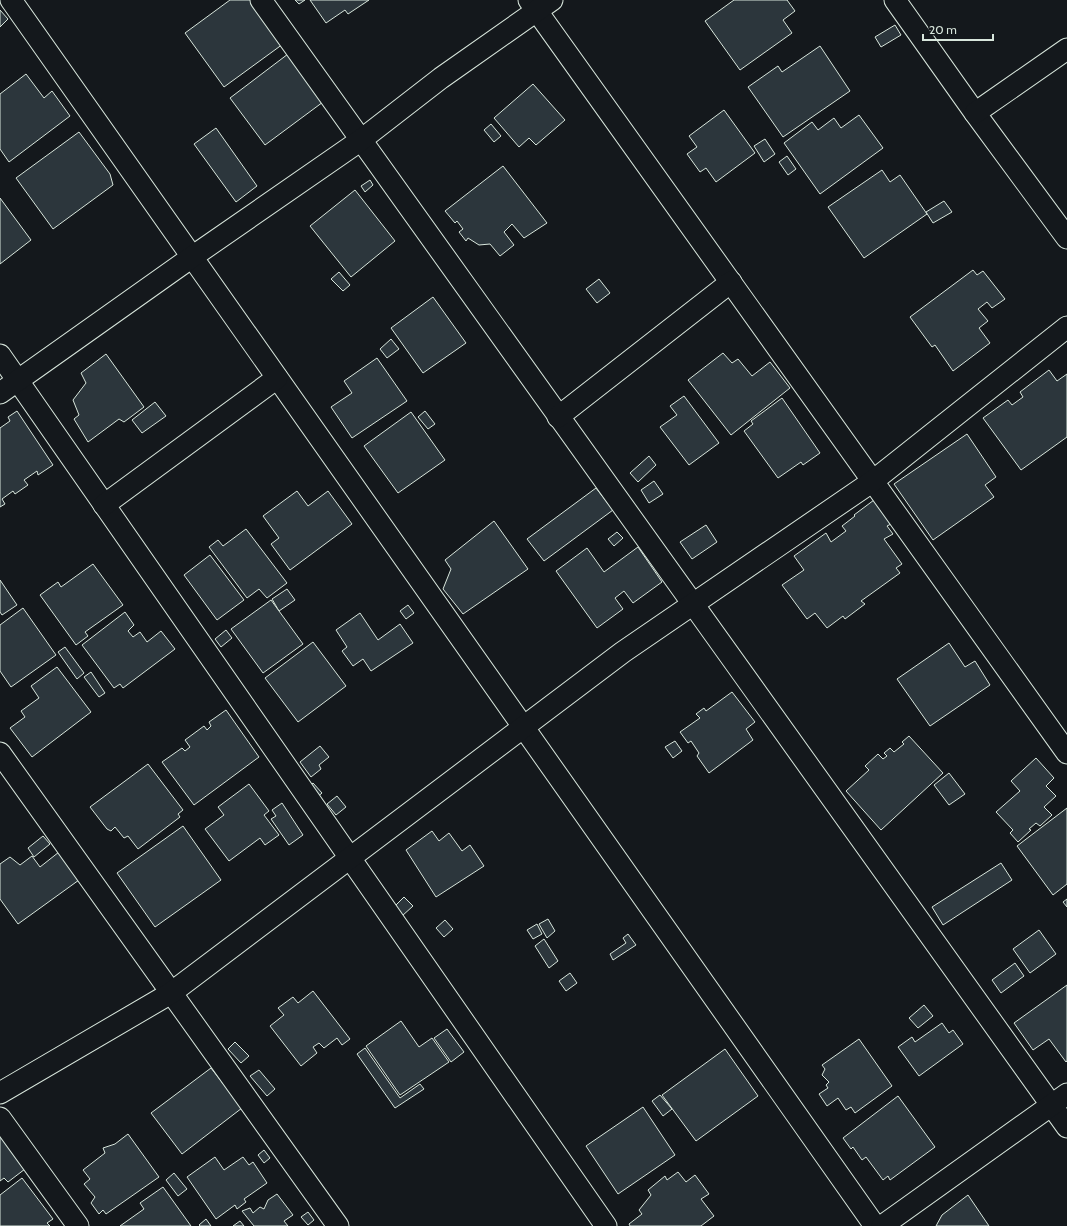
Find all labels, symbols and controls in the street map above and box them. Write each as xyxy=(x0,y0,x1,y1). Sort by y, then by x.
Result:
scale bar xyxy=(923,16,993,42)
text: 20 m xyxy=(929,22,957,37)

